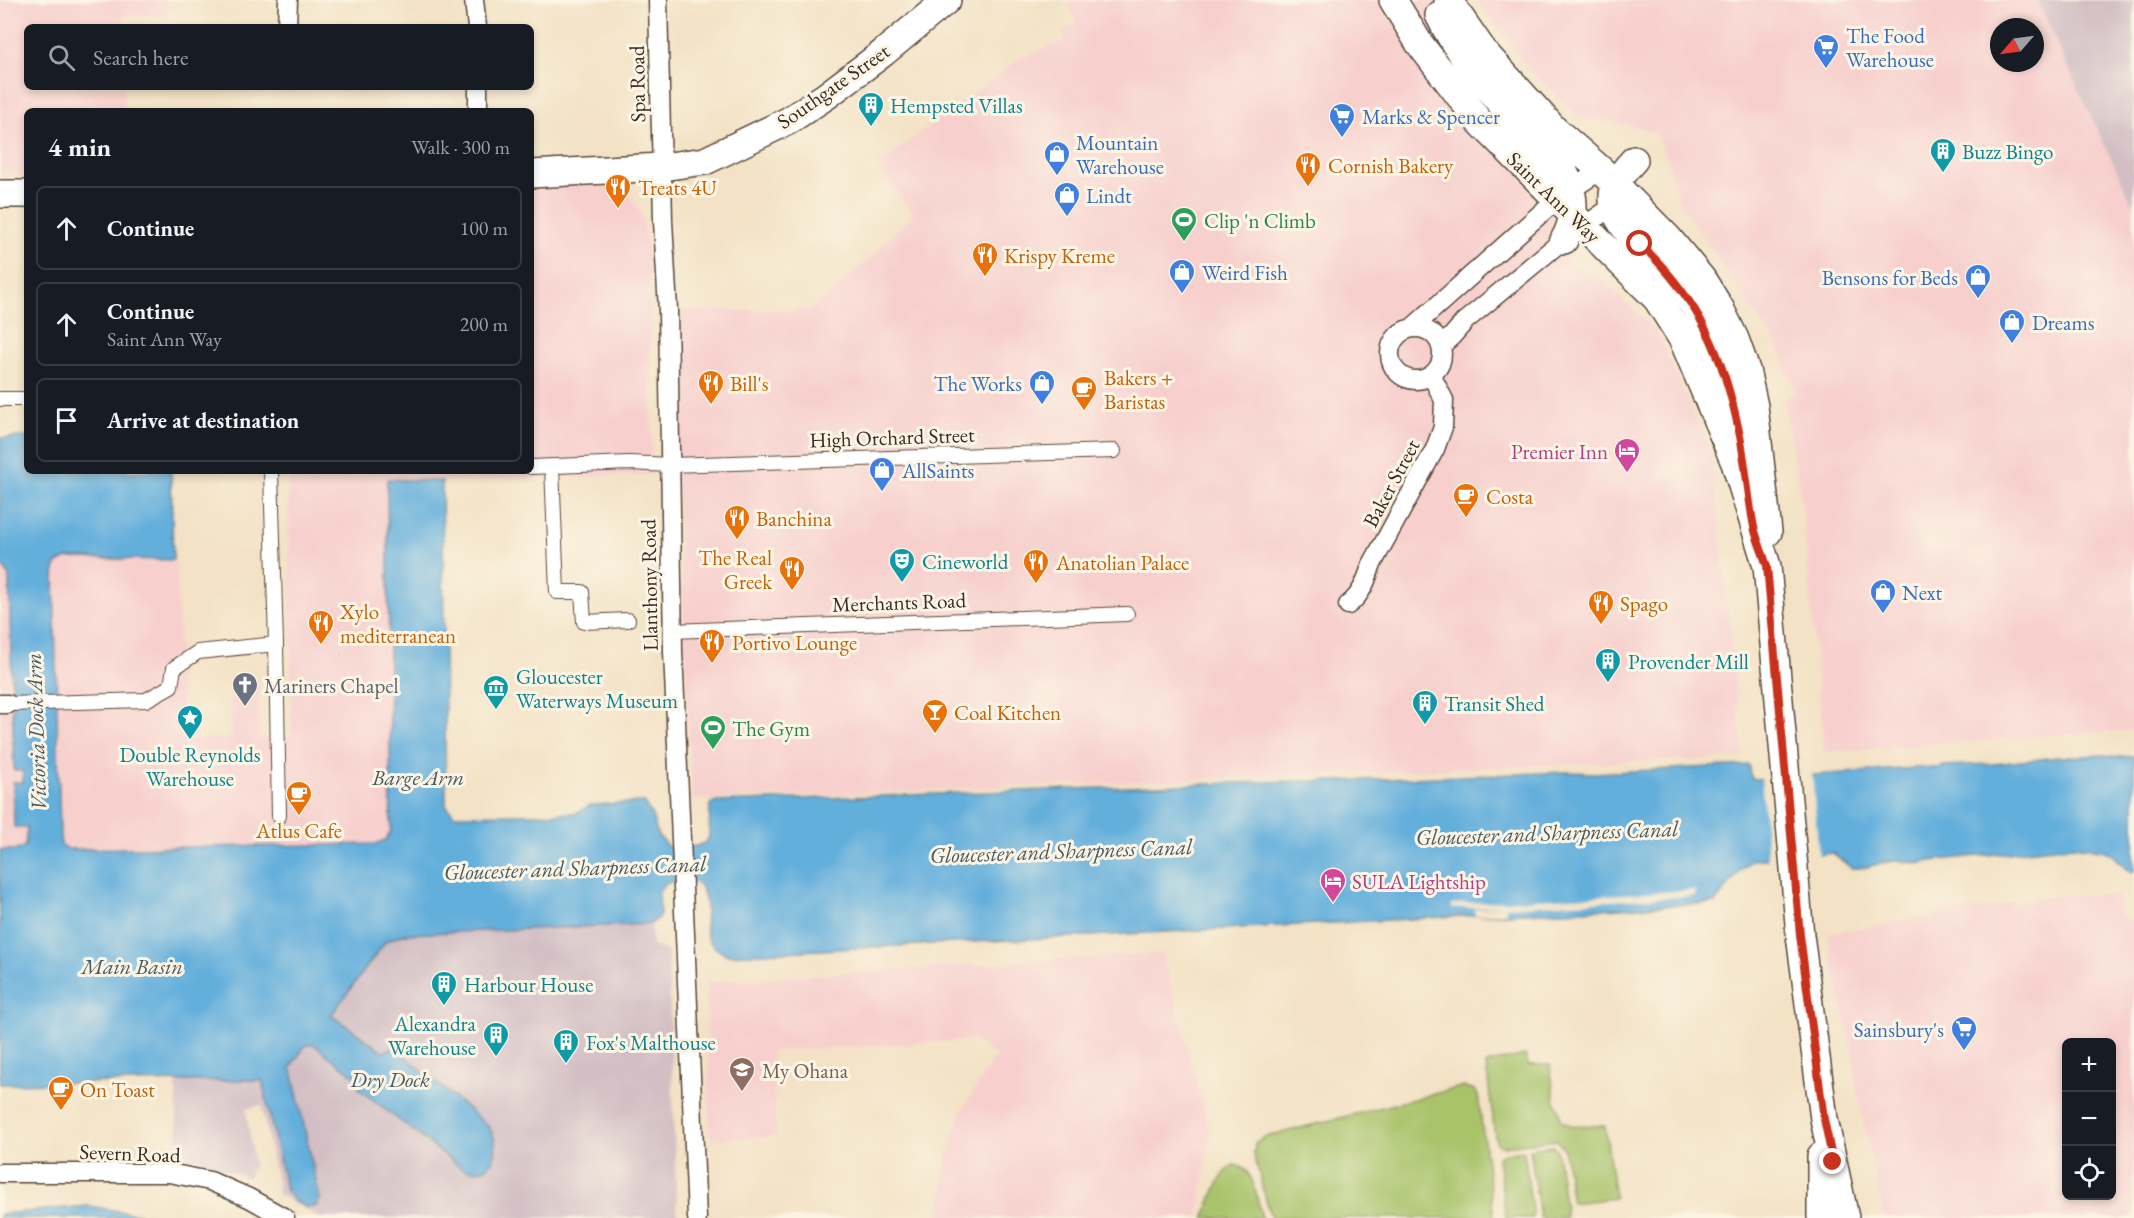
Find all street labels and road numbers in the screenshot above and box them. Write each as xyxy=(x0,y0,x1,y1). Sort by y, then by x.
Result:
street label: Southgate Street xyxy=(771,37,895,135)
street label: Spa Road xyxy=(623,45,651,123)
street label: Saint Ann Way xyxy=(1501,145,1607,249)
street label: High Orchard Street xyxy=(809,421,975,453)
street label: Baker Street xyxy=(1357,434,1426,532)
street label: Llanthony Road xyxy=(634,518,664,651)
street label: Merchants Road xyxy=(832,586,967,618)
street label: Severn Road xyxy=(79,1138,181,1168)

